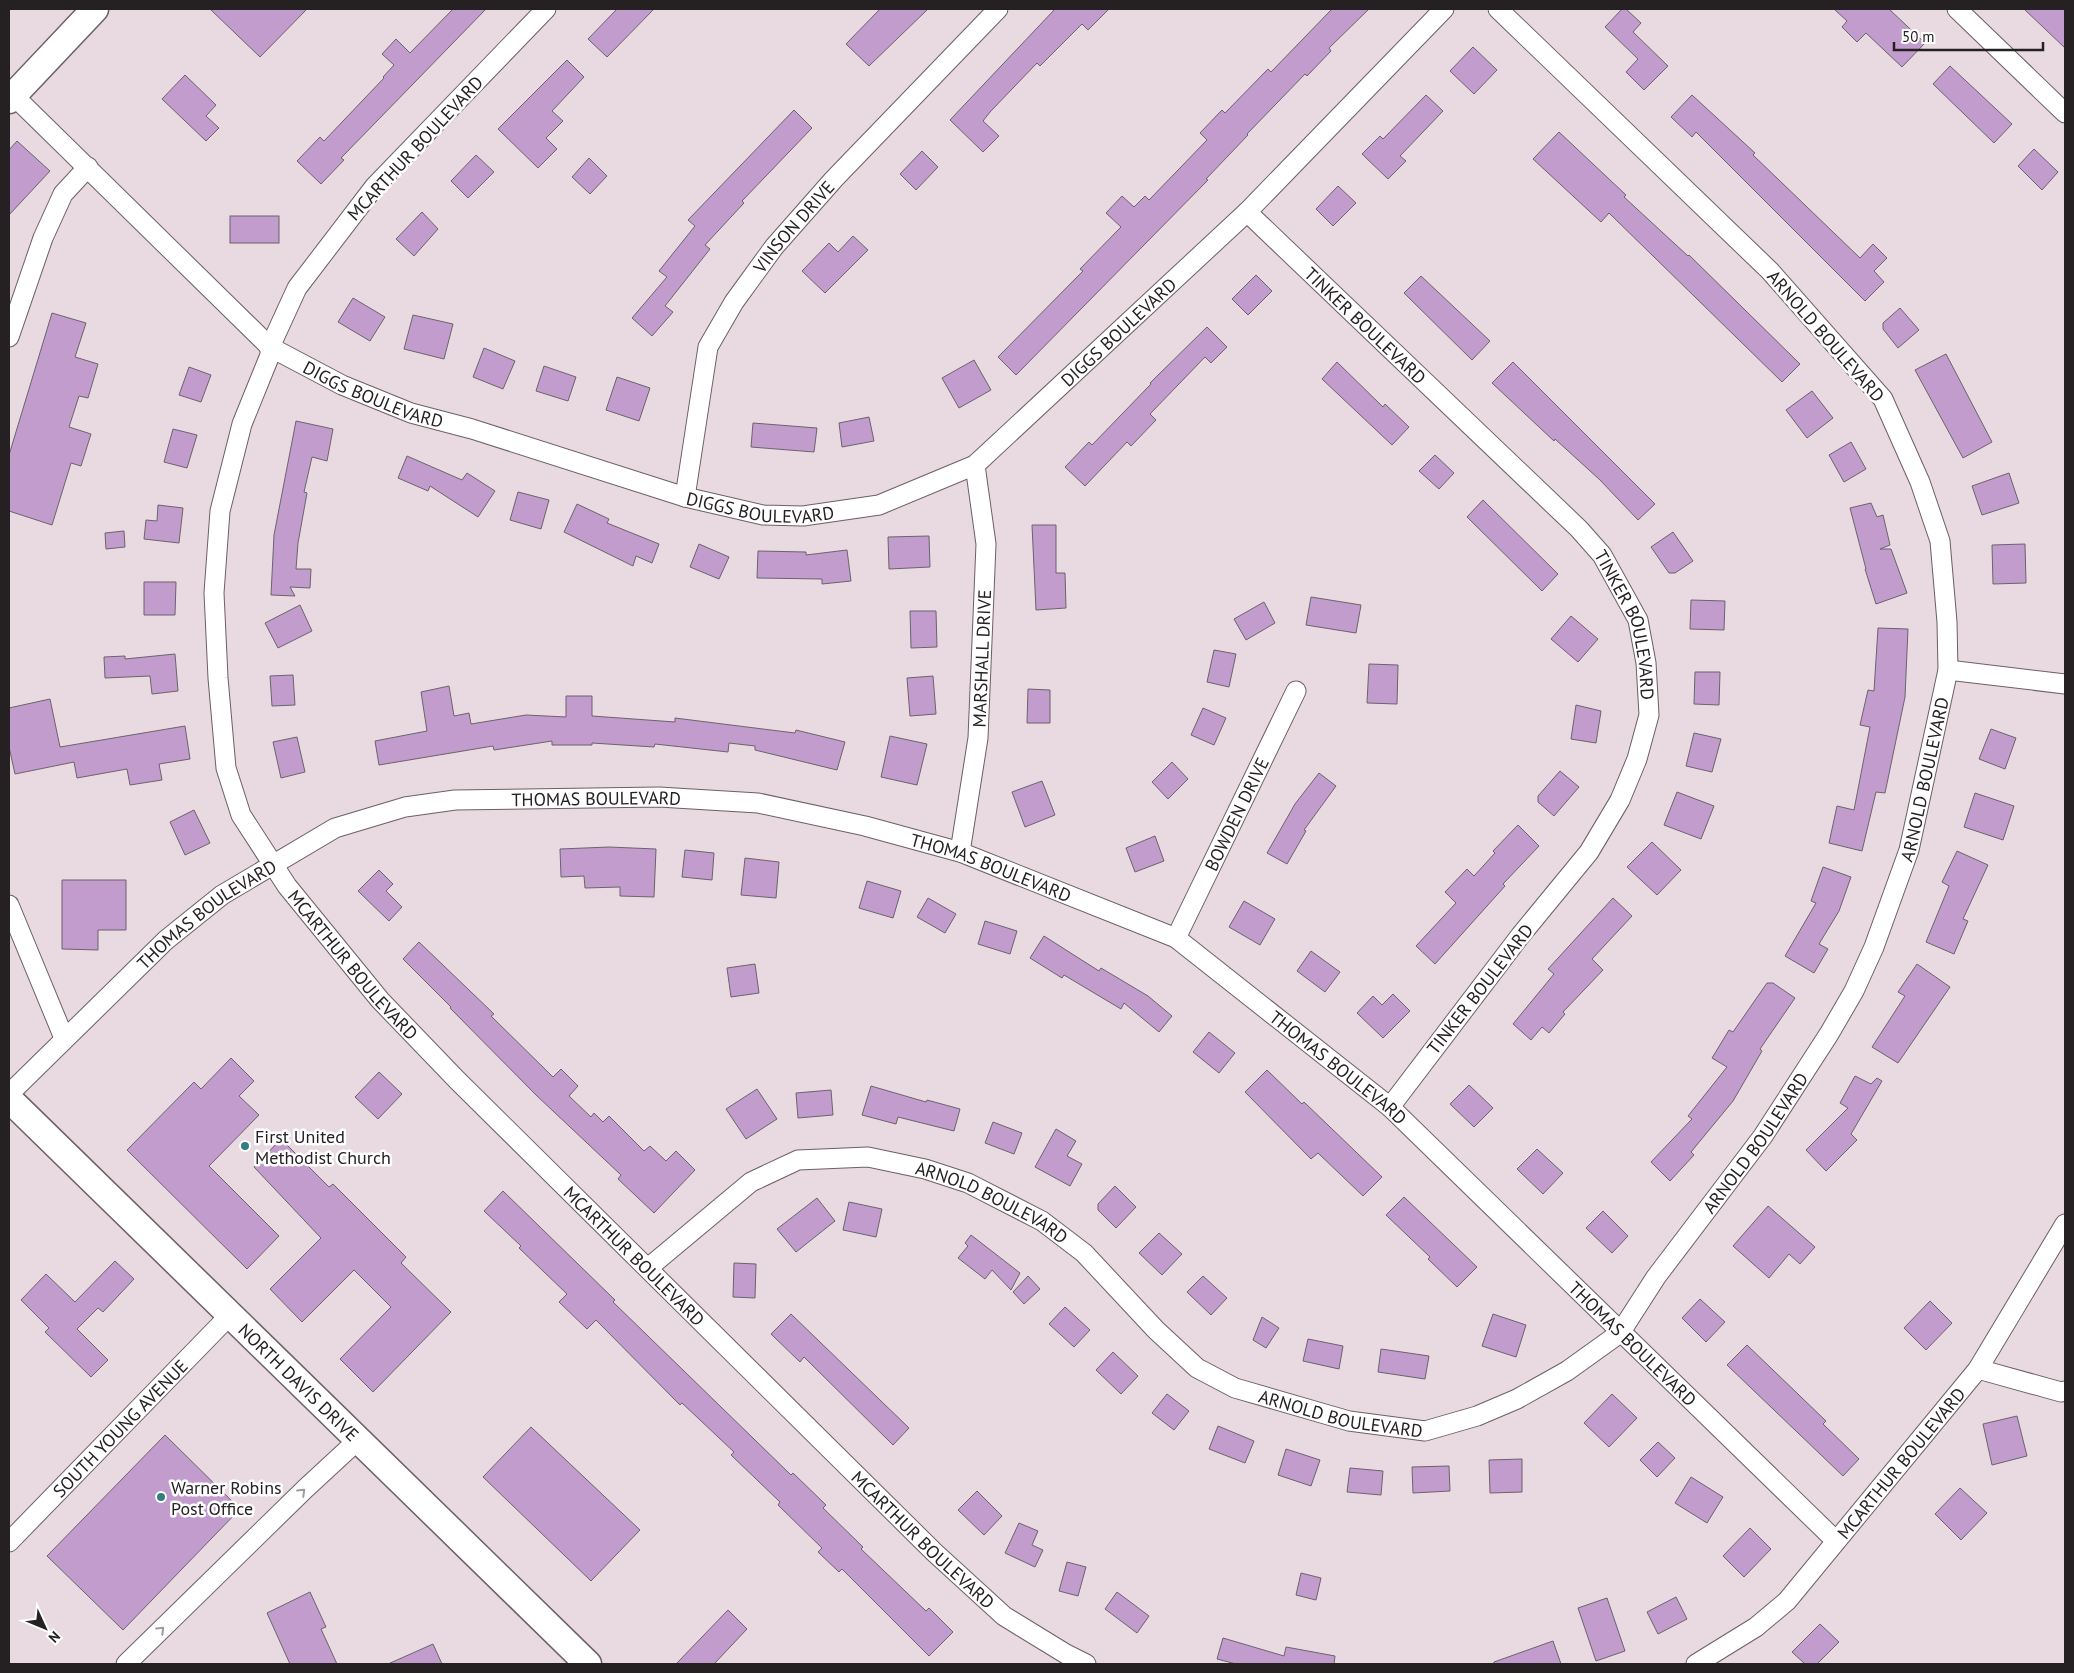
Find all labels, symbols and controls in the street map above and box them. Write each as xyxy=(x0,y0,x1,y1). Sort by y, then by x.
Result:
scale bar xyxy=(1894,20,2043,52)
text: 50 m xyxy=(1902,27,1935,46)
street label: MCARTHUR BOULEVARD xyxy=(342,71,488,225)
street label: VINSON DRIVE xyxy=(747,175,839,278)
street label: TINKER BOULEVARD xyxy=(1300,262,1431,389)
street label: ARNOLD BOULEVARD xyxy=(1762,265,1890,407)
street label: DIGGS BOULEVARD xyxy=(1056,272,1181,391)
street label: DIGGS BOULEVARD xyxy=(299,355,446,432)
street label: DIGGS BOULEVARD xyxy=(684,486,836,528)
street label: TINKER BOULEVARD xyxy=(1590,545,1660,701)
street label: MARSHALL DRIVE xyxy=(967,589,996,728)
street label: ARNOLD BOULEVARD xyxy=(1894,695,1953,865)
street label: BOWDEN DRIVE xyxy=(1199,753,1274,874)
street label: THOMAS BOULEVARD xyxy=(511,785,682,811)
street label: THOMAS BOULEVARD xyxy=(908,828,1075,907)
street label: THOMAS BOULEVARD xyxy=(132,854,280,974)
street label: MCARTHUR BOULEVARD xyxy=(283,885,423,1044)
street label: TINKER BOULEVARD xyxy=(1422,919,1538,1059)
street label: THOMAS BOULEVARD xyxy=(1265,1005,1412,1129)
street label: ARNOLD BOULEVARD xyxy=(1697,1068,1813,1218)
place label: First United Methodist Church xyxy=(255,1125,391,1169)
marker: First United Methodist Church xyxy=(239,1140,251,1152)
street label: ARNOLD BOULEVARD xyxy=(914,1156,1073,1248)
street label: MCARTHUR BOULEVARD xyxy=(559,1181,710,1330)
street label: THOMAS BOULEVARD xyxy=(1564,1276,1702,1411)
street label: NORTH DAVIS DRIVE xyxy=(234,1318,364,1446)
street label: SOUTH YOUNG AVENUE xyxy=(48,1354,192,1502)
street label: MCARTHUR BOULEVARD xyxy=(1832,1382,1970,1543)
street label: ARNOLD BOULEVARD xyxy=(1256,1384,1424,1442)
street label: MCARTHUR BOULEVARD xyxy=(847,1466,1000,1613)
place label: Warner Robins Post Office xyxy=(171,1476,282,1520)
one-way arrow xyxy=(296,1489,305,1498)
marker: Warner Robins Post Office xyxy=(155,1491,167,1503)
north arrow xyxy=(20,1603,70,1653)
text: N xyxy=(45,1627,64,1647)
one-way arrow xyxy=(155,1627,164,1636)

